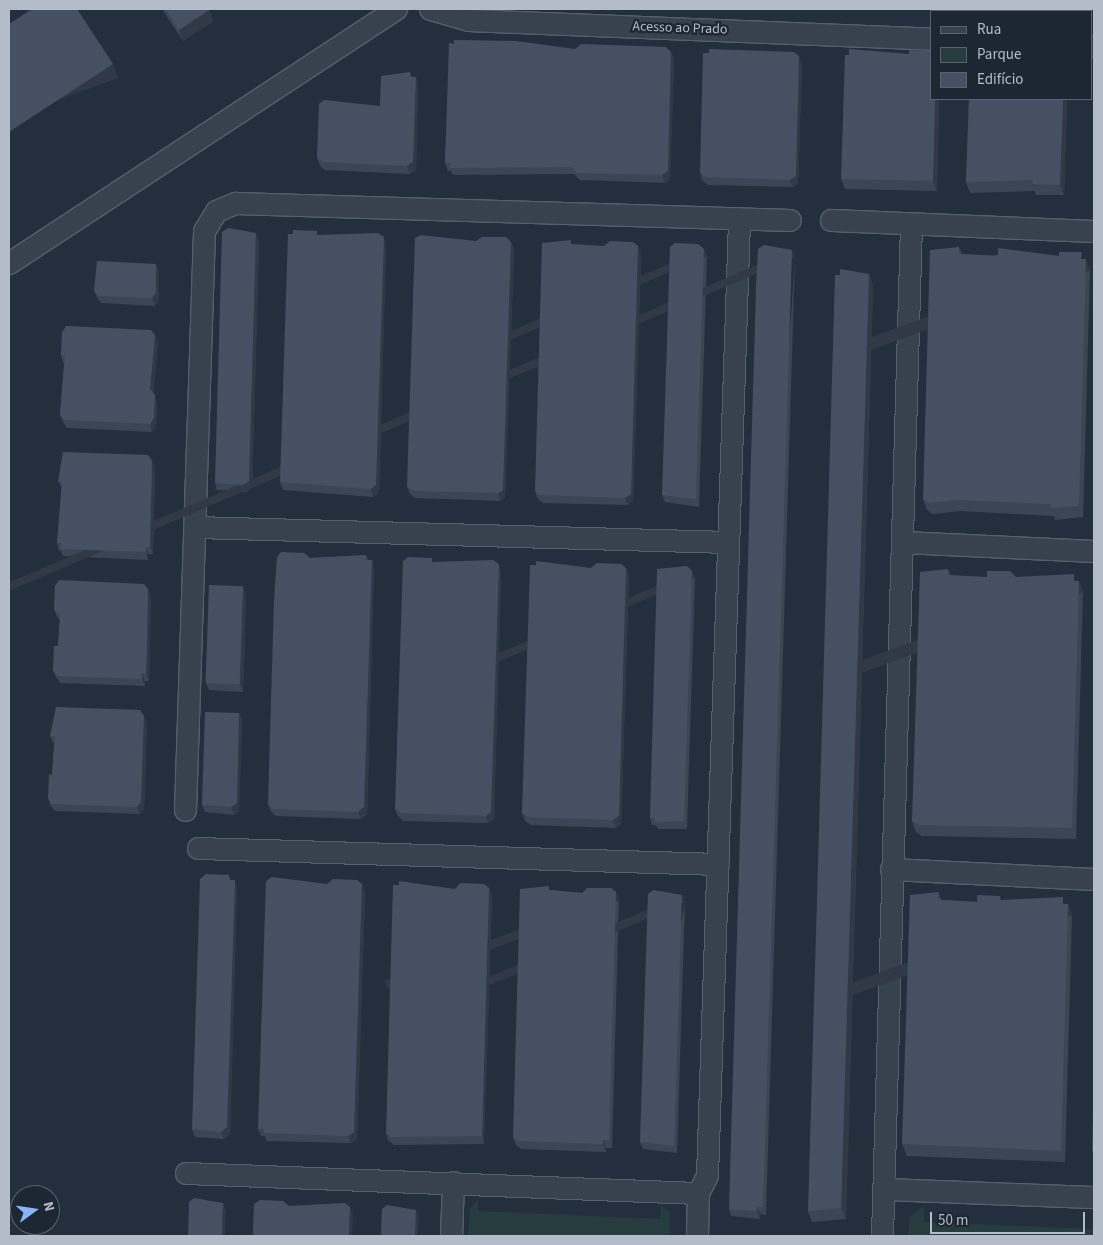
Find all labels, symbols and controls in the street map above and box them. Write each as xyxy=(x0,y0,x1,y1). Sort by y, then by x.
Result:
legend xyxy=(930,10,1093,100)
street label: Acesso ao Prado xyxy=(632,18,728,38)
text: Rua xyxy=(977,19,1001,40)
text: Parque xyxy=(977,44,1021,65)
text: Edifício xyxy=(977,69,1024,90)
north arrow xyxy=(10,1185,60,1235)
text: N xyxy=(38,1200,59,1214)
scale bar xyxy=(933,1202,1088,1234)
text: 50 m xyxy=(938,1210,968,1231)

